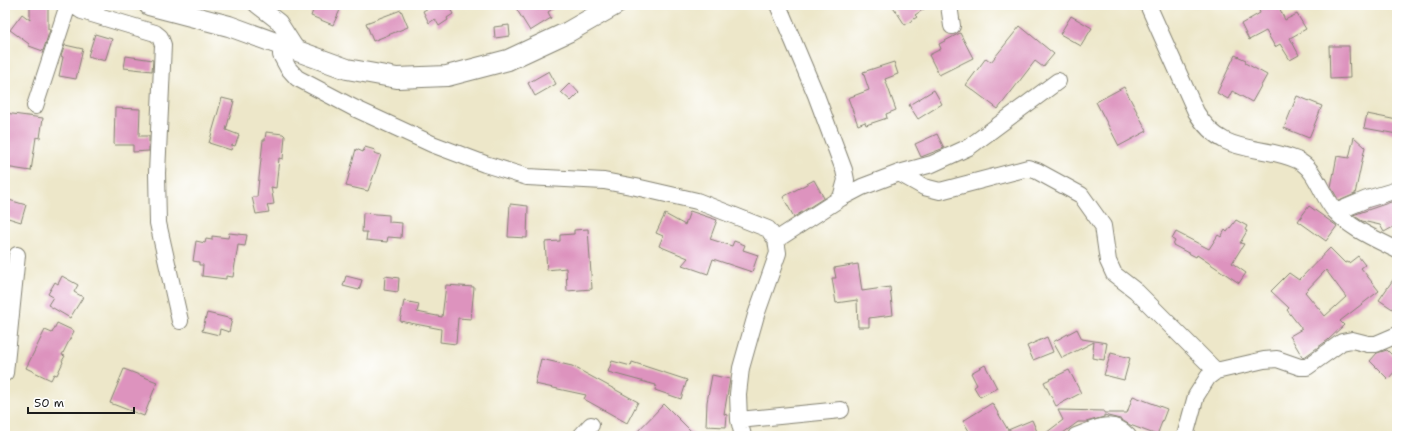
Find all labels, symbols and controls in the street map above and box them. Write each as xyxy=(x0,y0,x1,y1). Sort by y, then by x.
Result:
scale bar xyxy=(28,389,134,415)
text: 50 m xyxy=(34,395,64,411)

